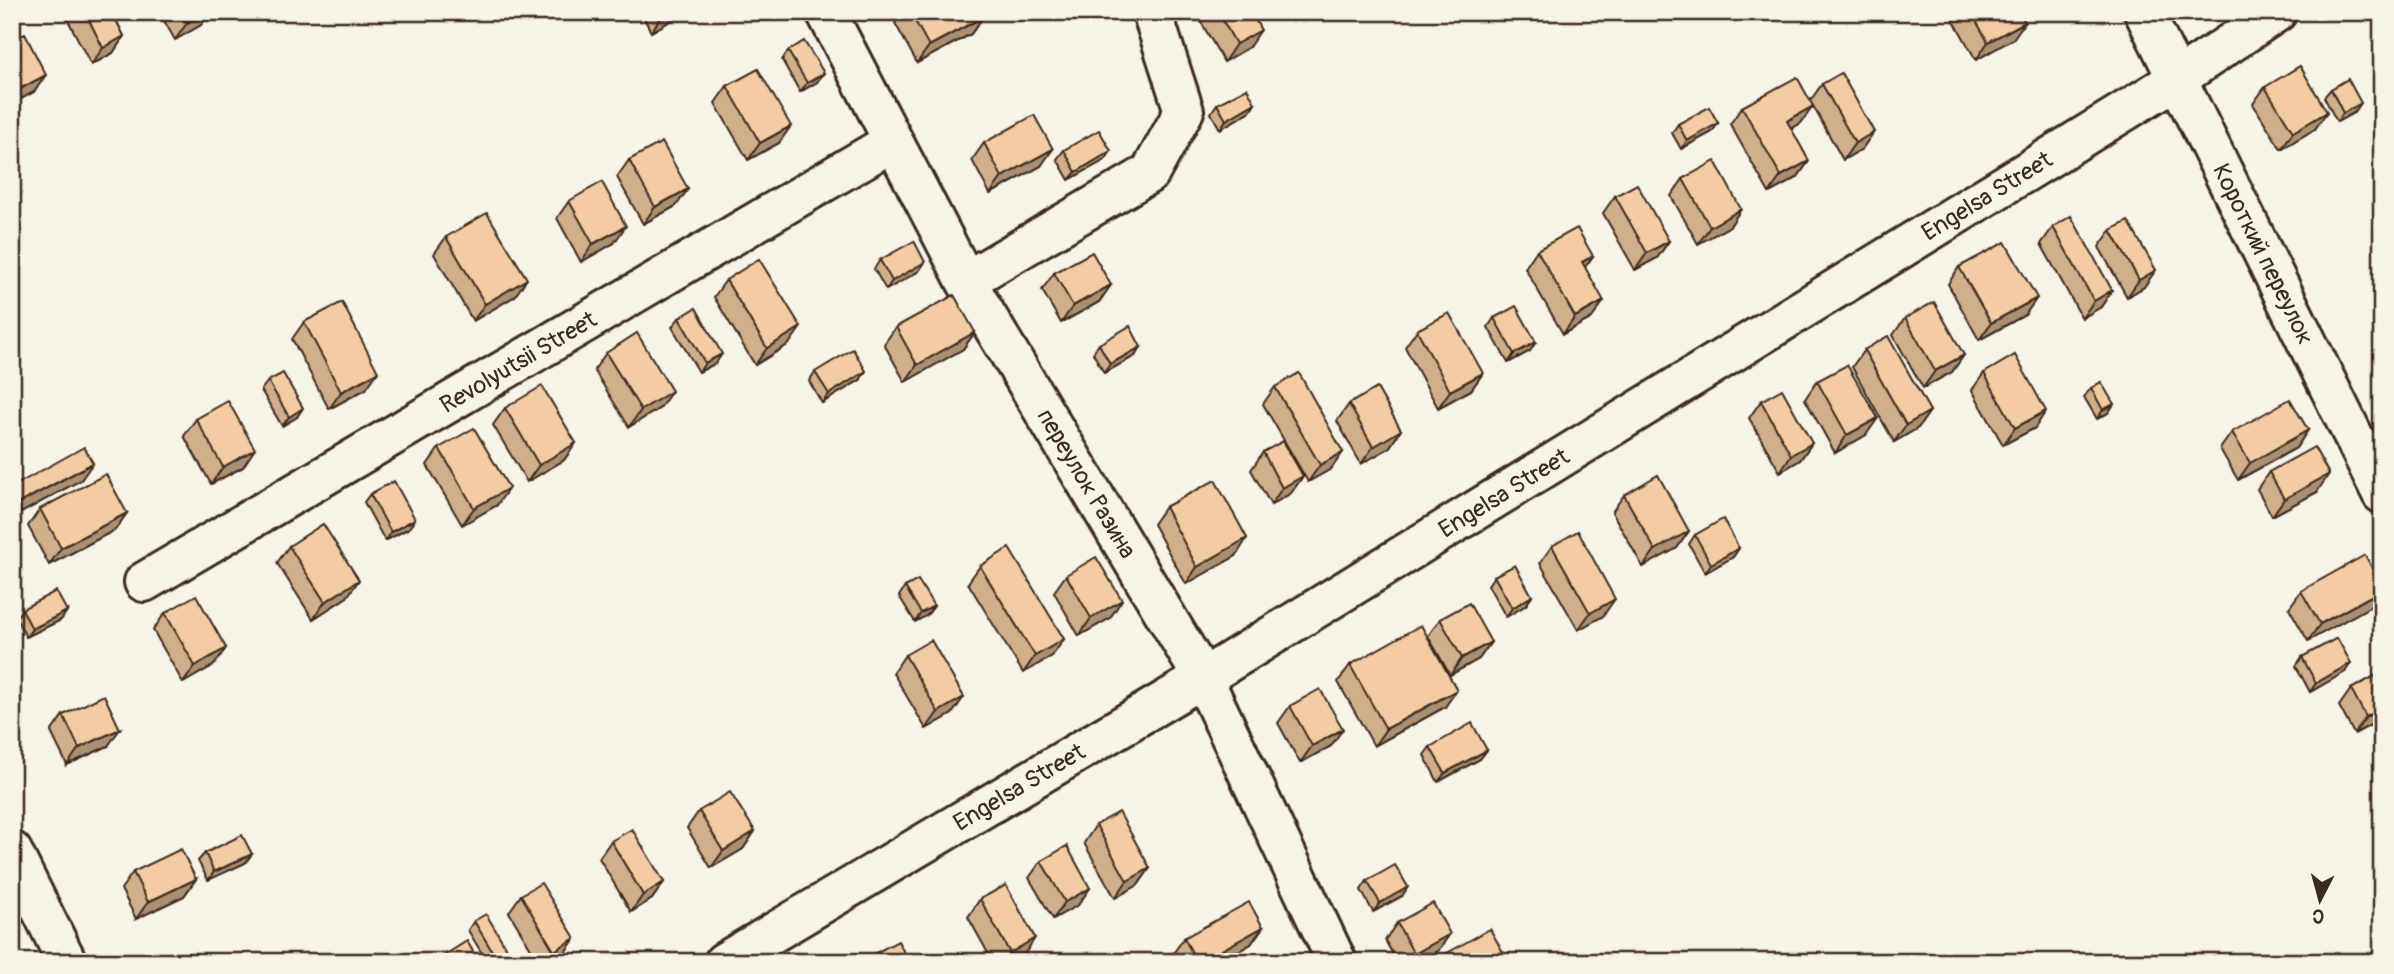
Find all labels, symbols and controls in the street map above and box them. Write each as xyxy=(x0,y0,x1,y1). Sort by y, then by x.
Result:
street label: Engelsa Street xyxy=(1916,145,2058,248)
street label: Короткий переулок xyxy=(2206,159,2320,350)
street label: Revolyutsii Street xyxy=(435,305,602,420)
street label: переулок Разина xyxy=(1031,404,1142,564)
street label: Engelsa Street xyxy=(1433,442,1575,545)
street label: Engelsa Street xyxy=(948,737,1091,838)
north arrow xyxy=(2286,866,2356,936)
text: С xyxy=(2311,903,2325,928)

